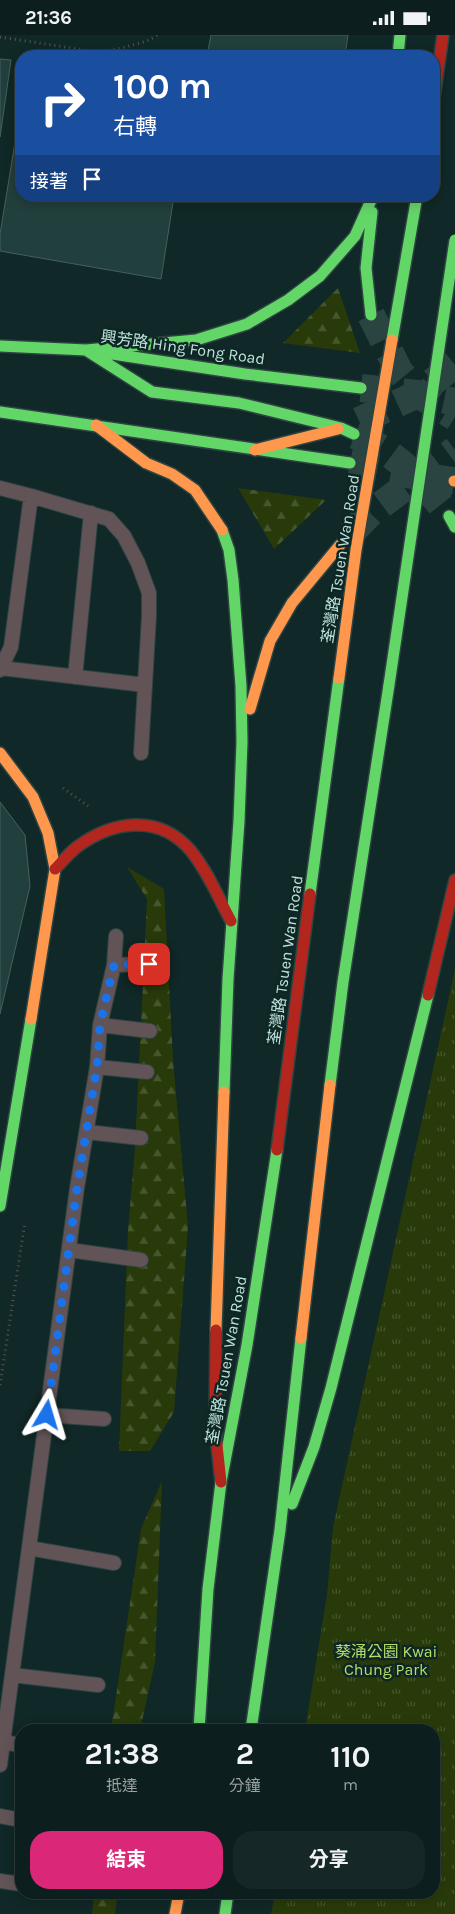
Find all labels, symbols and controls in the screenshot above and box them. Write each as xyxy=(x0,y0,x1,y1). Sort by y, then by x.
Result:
text: 21:36 xyxy=(25,7,72,29)
text: 100 m xyxy=(113,66,212,107)
icon: right xyxy=(30,70,95,135)
text: 右轉 xyxy=(113,114,157,140)
icon: arrive xyxy=(78,165,106,193)
text: 接著 xyxy=(30,171,68,193)
street label: 興芳路 Hing Fong Road xyxy=(100,327,266,368)
street label: 荃灣路 Tsuen Wan Road xyxy=(318,473,363,645)
street label: 荃灣路 Tsuen Wan Road xyxy=(264,874,307,1046)
pin xyxy=(128,943,170,985)
icon: arrive xyxy=(135,950,163,978)
street label: 荃灣路 Tsuen Wan Road xyxy=(202,1274,251,1446)
position arrow xyxy=(20,1388,72,1440)
park label: 葵涌公園 Kwai Chung Park xyxy=(335,1642,437,1679)
text: 21:38 xyxy=(84,1736,159,1772)
text: 2 xyxy=(236,1736,254,1772)
text: 110 xyxy=(330,1739,371,1775)
text: m xyxy=(343,1775,358,1794)
text: 抵達 xyxy=(106,1776,138,1795)
text: 分鐘 xyxy=(229,1776,261,1795)
button: 結束 xyxy=(30,1831,223,1889)
button: 分享 xyxy=(233,1831,425,1889)

